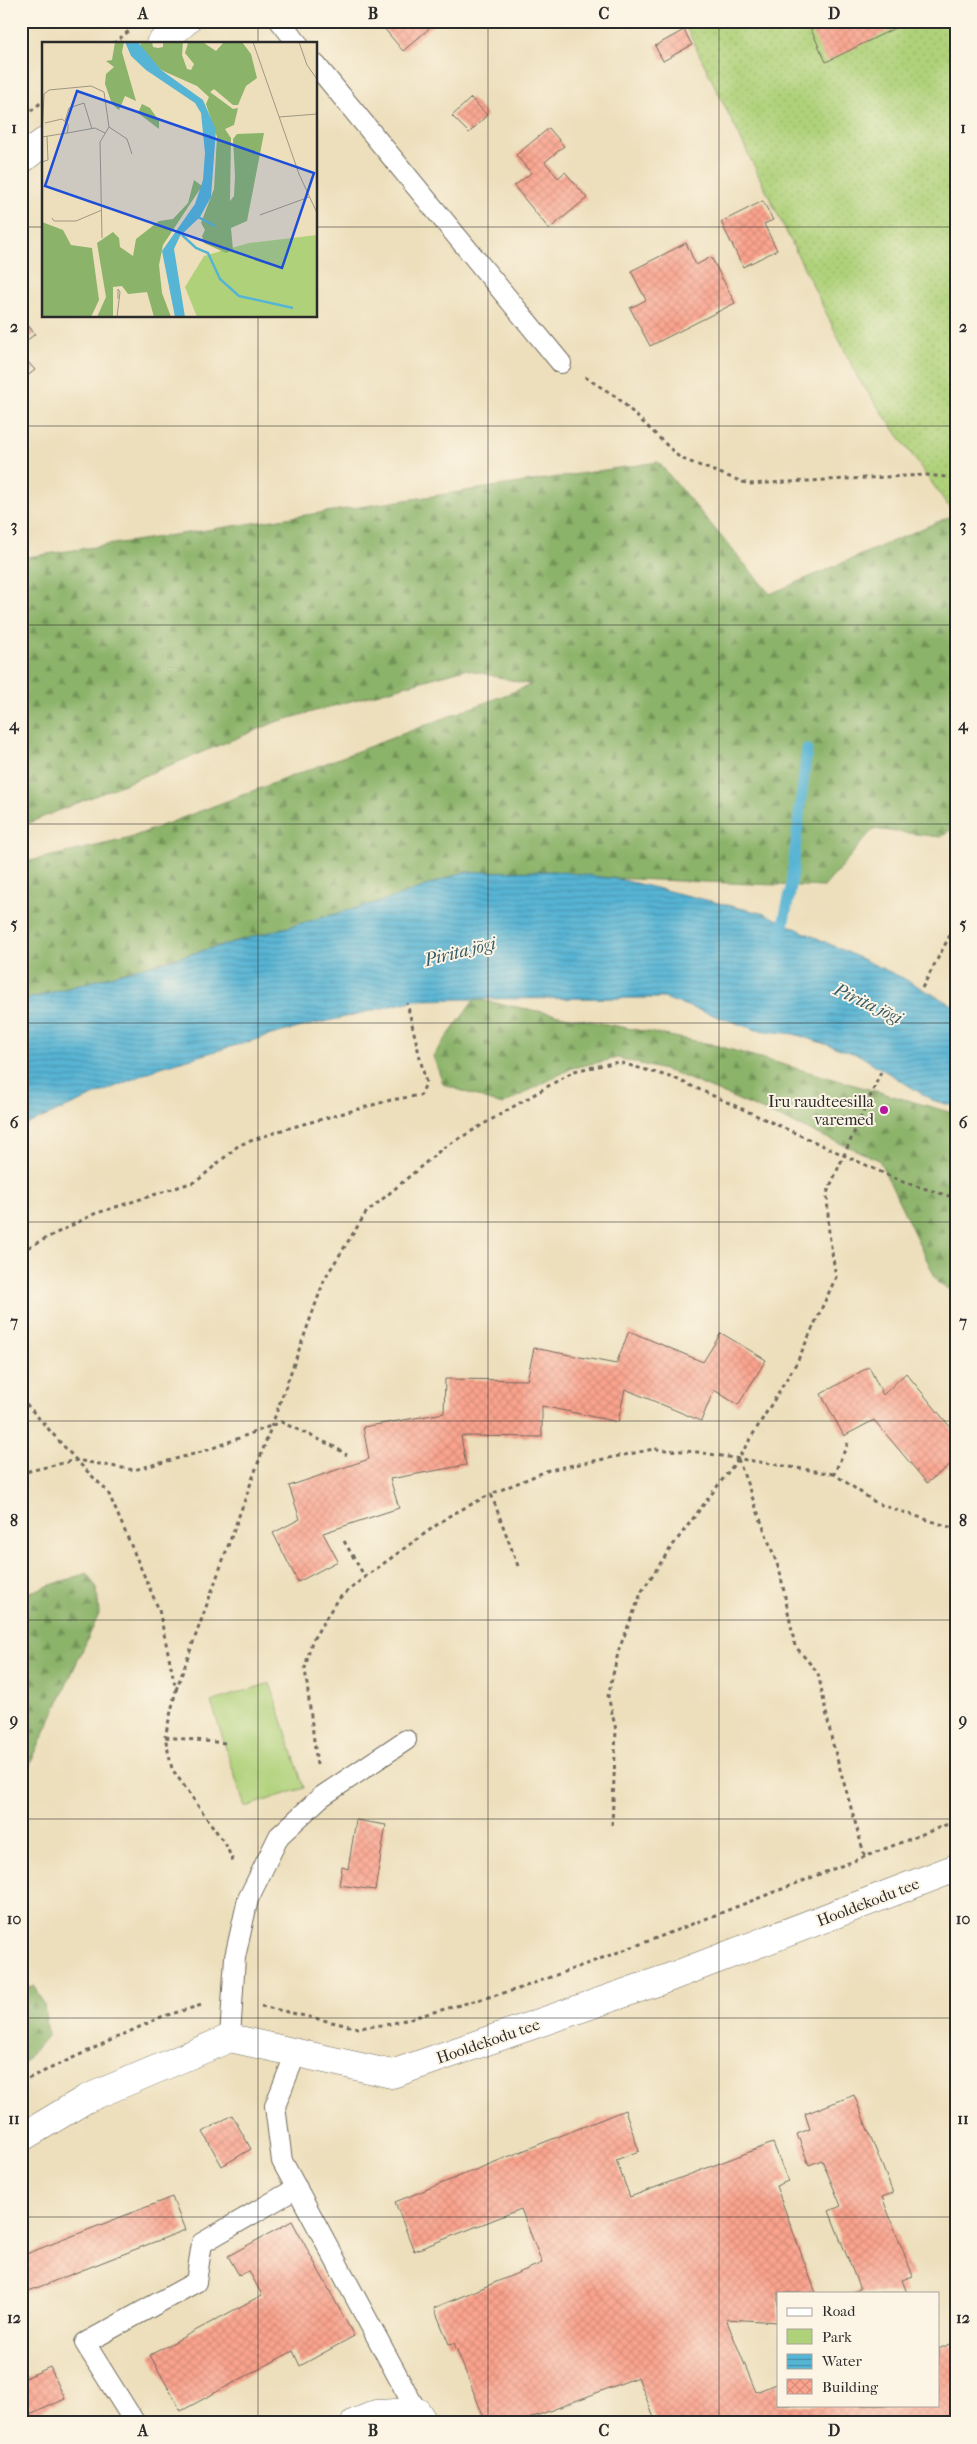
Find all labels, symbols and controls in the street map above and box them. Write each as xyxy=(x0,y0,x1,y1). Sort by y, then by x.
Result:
text: A xyxy=(137,4,149,23)
text: B xyxy=(368,4,378,23)
text: C xyxy=(599,4,610,23)
text: D xyxy=(828,4,840,23)
inset map xyxy=(42,42,318,318)
text: 1 xyxy=(11,118,17,137)
text: 1 xyxy=(960,118,966,137)
text: 2 xyxy=(10,317,18,336)
text: 2 xyxy=(959,317,967,336)
text: 3 xyxy=(11,516,17,536)
text: 3 xyxy=(960,516,966,536)
text: 4 xyxy=(8,715,20,735)
text: 4 xyxy=(957,715,969,735)
text: 5 xyxy=(11,914,18,933)
text: 5 xyxy=(960,914,967,933)
water label: Pirita jõgi xyxy=(421,933,500,971)
water label: Pirita jõgi xyxy=(830,979,907,1030)
place label: Iru raudteesilla varemed xyxy=(768,1092,875,1129)
marker: Iru raudteesilla varemed xyxy=(878,1104,890,1116)
text: 6 xyxy=(10,1113,19,1132)
text: 6 xyxy=(959,1113,968,1132)
text: 7 xyxy=(9,1312,18,1331)
text: 7 xyxy=(958,1312,967,1331)
text: 8 xyxy=(10,1511,18,1530)
text: 8 xyxy=(959,1511,967,1530)
text: 9 xyxy=(9,1710,18,1730)
text: 9 xyxy=(958,1710,967,1730)
street label: Hooldekodu tee xyxy=(814,1874,922,1930)
text: 10 xyxy=(7,1909,21,1928)
text: 10 xyxy=(956,1909,970,1928)
street label: Hooldekodu tee xyxy=(434,2014,542,2068)
text: 11 xyxy=(8,2109,20,2128)
text: 11 xyxy=(957,2109,969,2128)
legend xyxy=(777,2292,940,2406)
text: Road xyxy=(822,2302,856,2320)
text: 12 xyxy=(7,2308,21,2327)
text: 12 xyxy=(956,2308,970,2327)
text: Park xyxy=(822,2328,852,2346)
text: Water xyxy=(821,2352,862,2370)
text: Building xyxy=(822,2378,879,2396)
text: A xyxy=(137,2421,149,2440)
text: B xyxy=(368,2421,378,2440)
text: C xyxy=(599,2421,610,2440)
text: D xyxy=(828,2421,840,2440)

